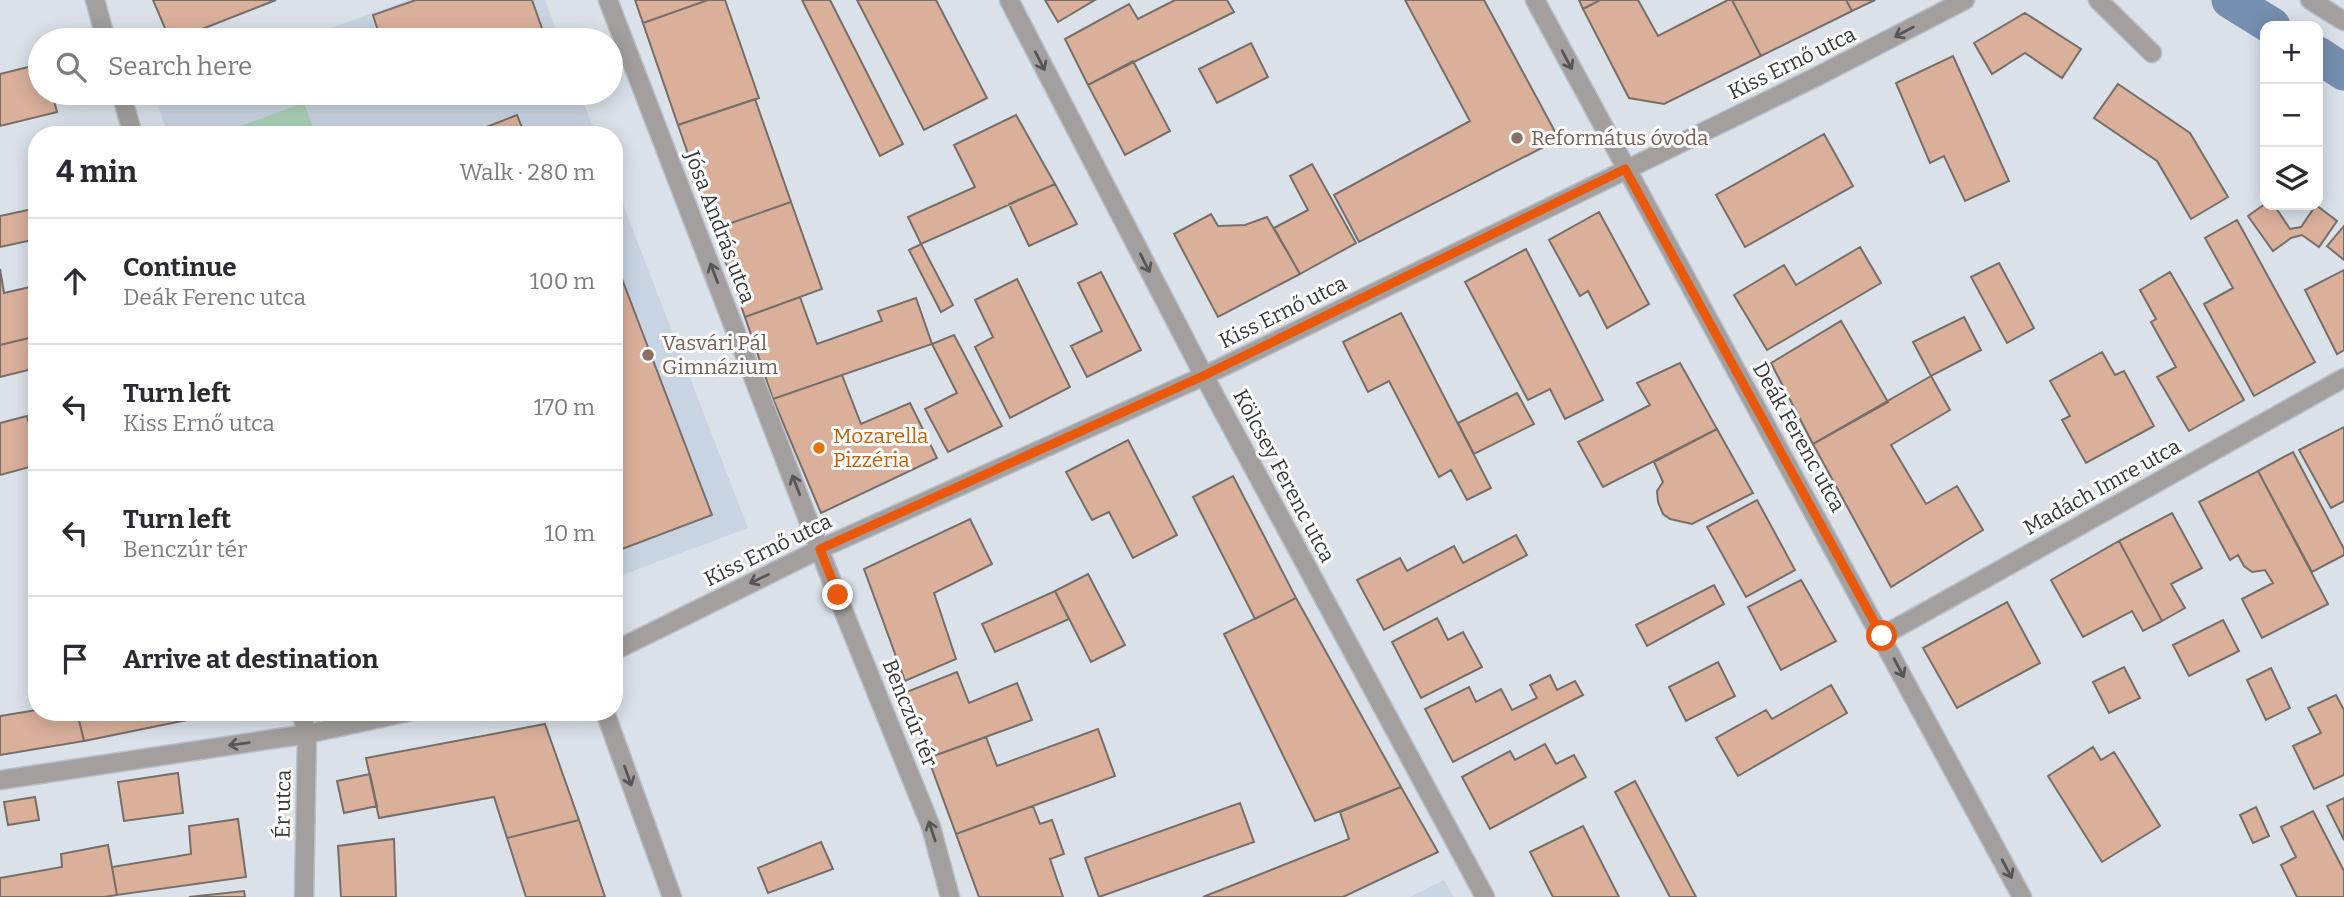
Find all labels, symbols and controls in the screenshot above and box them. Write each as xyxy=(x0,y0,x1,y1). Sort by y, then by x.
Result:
street label: Kiss Ernő utca xyxy=(1724,21,1860,105)
map controls xyxy=(2260,21,2323,210)
button: + xyxy=(2260,21,2323,84)
one-way arrow xyxy=(1895,25,1915,39)
search box xyxy=(28,28,623,105)
icon: search xyxy=(52,48,90,86)
one-way arrow xyxy=(1561,49,1574,70)
one-way arrow xyxy=(1034,50,1048,70)
text: Search here xyxy=(108,51,252,82)
button: − xyxy=(2260,84,2323,147)
place label: Református óvoda xyxy=(1531,125,1709,151)
marker: Református óvoda xyxy=(1509,130,1525,146)
street label: Jósa András utca xyxy=(679,146,761,307)
button: layers xyxy=(2260,147,2323,210)
text: 4 min xyxy=(56,154,137,190)
text: Walk · 280 m xyxy=(459,158,595,186)
text: Continue xyxy=(123,252,237,283)
one-way arrow xyxy=(1138,252,1152,272)
icon: ahead xyxy=(56,262,94,300)
one-way arrow xyxy=(706,262,719,284)
text: 100 m xyxy=(530,267,595,295)
street label: Kiss Ernő utca xyxy=(1215,270,1351,354)
text: Deák Ferenc utca xyxy=(123,283,306,311)
place label: Vasvári Pál Gimnázium xyxy=(662,330,778,380)
marker: Vasvári Pál Gimnázium xyxy=(640,347,656,363)
street label: Deák Ferenc utca xyxy=(1747,358,1851,517)
text: Turn left xyxy=(123,378,231,409)
street label: Kölcsey Ferenc utca xyxy=(1227,385,1341,567)
icon: left xyxy=(56,388,94,426)
text: 170 m xyxy=(533,393,595,421)
text: Kiss Ernő utca xyxy=(123,409,275,437)
place label: Mozarella Pizzéria xyxy=(833,423,929,473)
street label: Madách Imre utca xyxy=(2019,433,2185,541)
marker: Mozarella Pizzéria xyxy=(811,440,827,456)
one-way arrow xyxy=(788,474,801,496)
text: Turn left xyxy=(123,504,231,535)
street label: Kiss Ernő utca xyxy=(700,508,836,592)
icon: left xyxy=(56,514,94,552)
text: 10 m xyxy=(544,519,595,547)
text: Benczúr tér xyxy=(123,535,247,563)
one-way arrow xyxy=(749,572,770,586)
route end xyxy=(822,579,853,610)
route start xyxy=(1866,620,1897,651)
icon: arrive xyxy=(56,640,94,678)
text: Arrive at destination xyxy=(123,644,378,675)
street label: Benczúr tér xyxy=(877,655,943,771)
one-way arrow xyxy=(1893,657,1907,678)
one-way arrow xyxy=(228,738,251,751)
one-way arrow xyxy=(623,765,635,787)
street label: Ér utca xyxy=(269,769,297,838)
one-way arrow xyxy=(924,821,937,843)
one-way arrow xyxy=(2000,858,2014,879)

